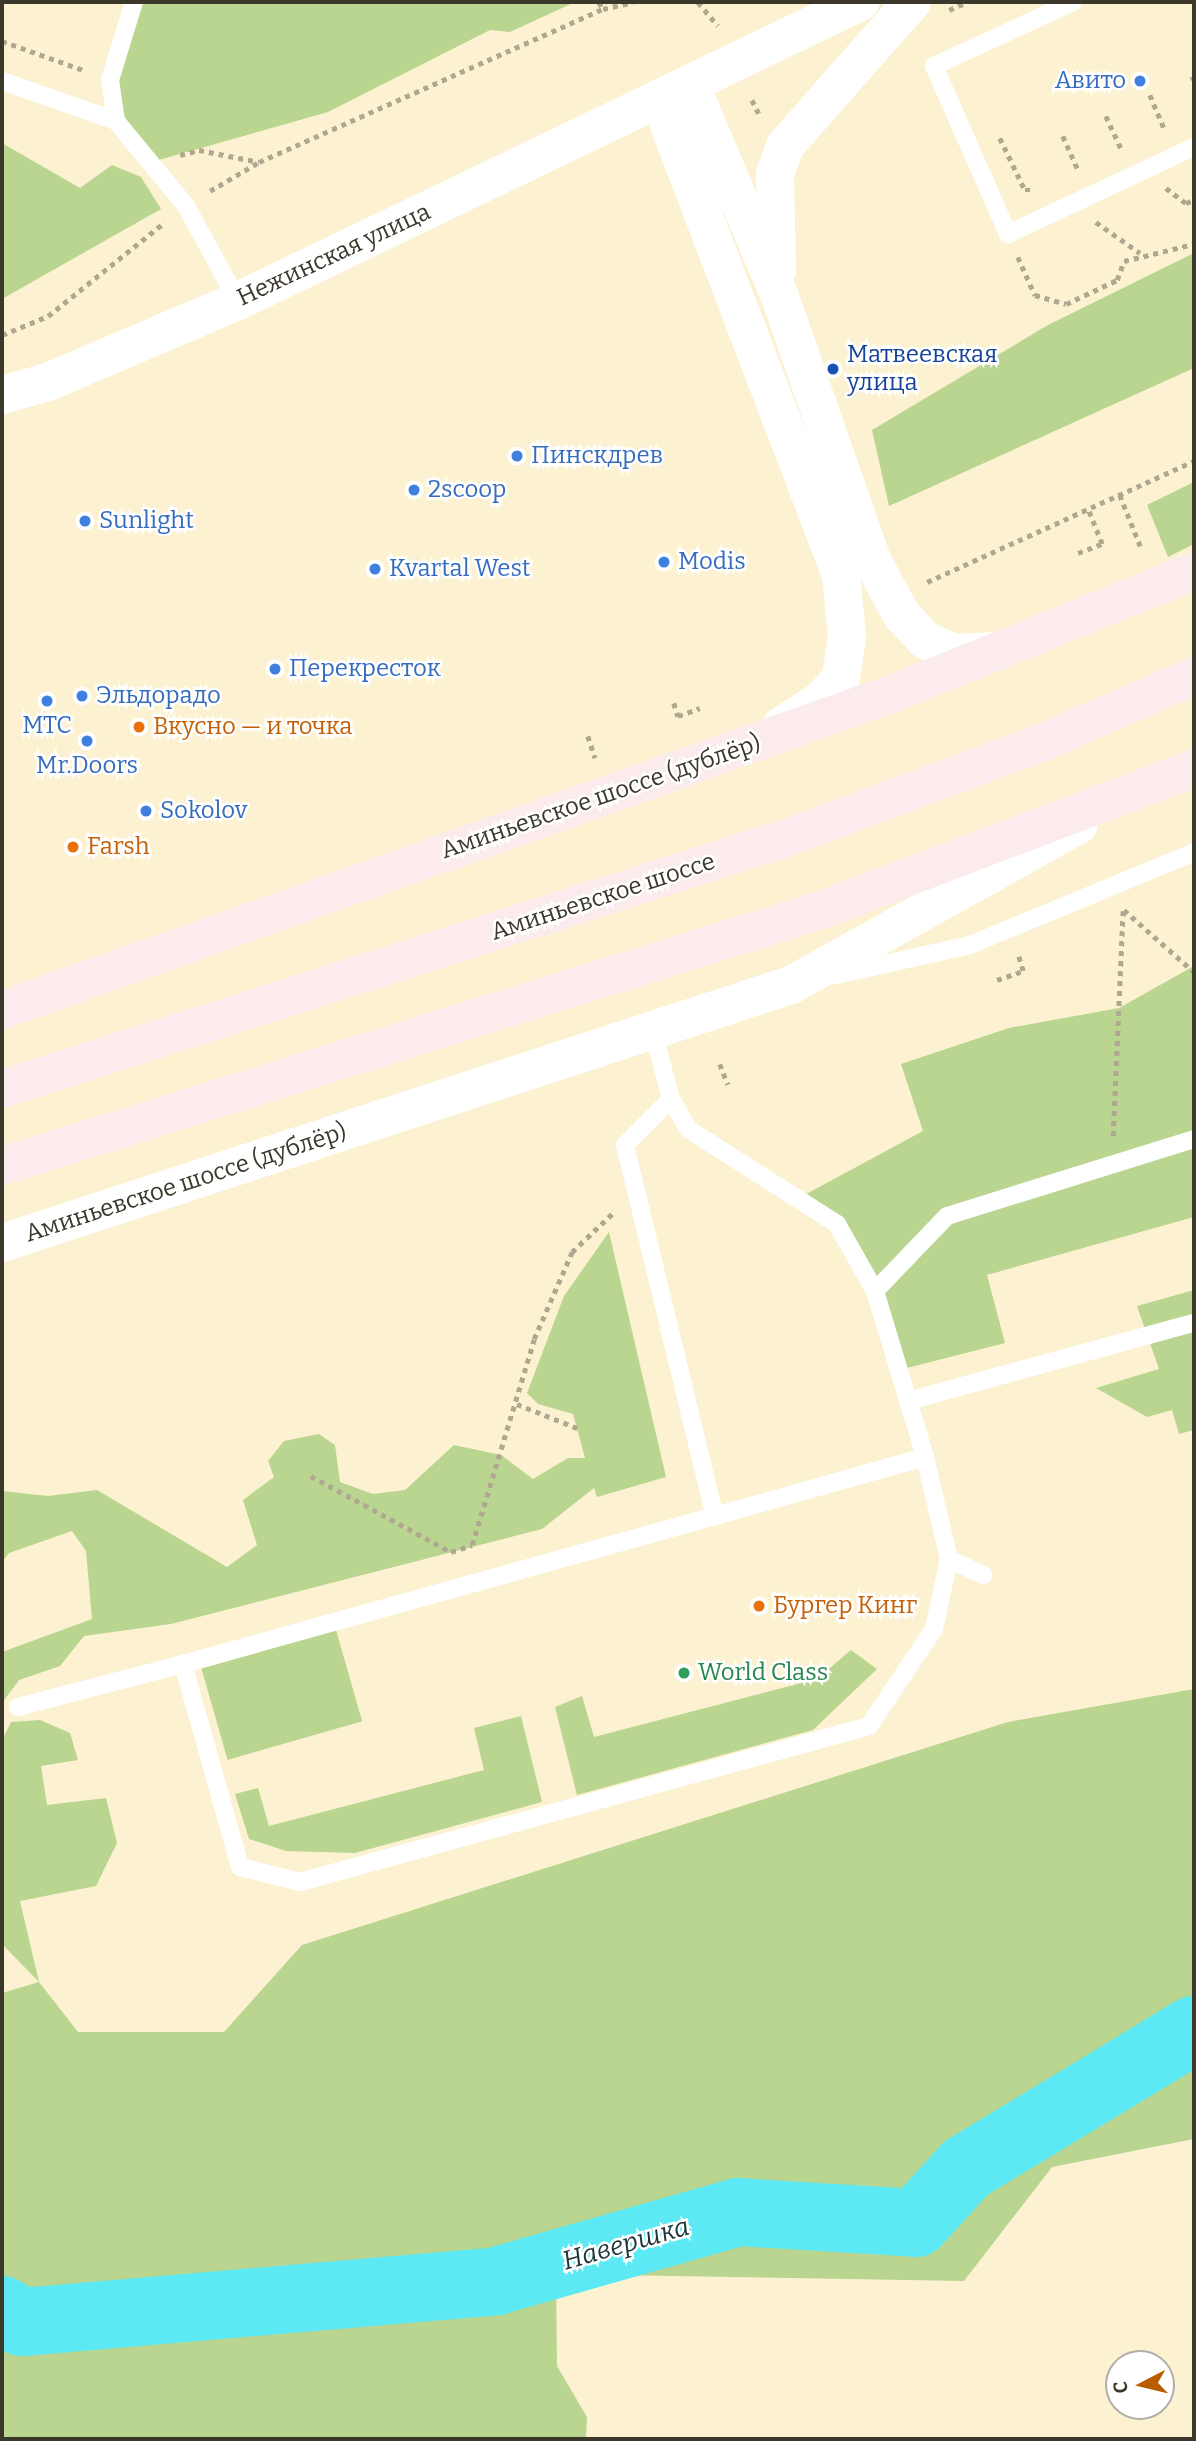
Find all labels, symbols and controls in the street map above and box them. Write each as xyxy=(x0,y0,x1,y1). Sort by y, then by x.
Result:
place label: Авито xyxy=(1055,67,1126,95)
marker: Авито xyxy=(1132,73,1148,89)
street label: Нежинская улица xyxy=(233,198,435,312)
place label: Матвеевская улица xyxy=(847,341,997,397)
marker: Матвеевская улица xyxy=(825,361,841,377)
place label: Пинскдрев xyxy=(531,442,663,470)
marker: Пинскдрев xyxy=(509,448,525,464)
place label: 2scoop xyxy=(428,476,506,504)
marker: 2scoop xyxy=(406,482,422,498)
place label: Sunlight xyxy=(99,507,194,535)
marker: Sunlight xyxy=(77,513,93,529)
place label: Modis xyxy=(678,548,746,576)
marker: Modis xyxy=(656,554,672,570)
place label: Kvartal West xyxy=(389,555,531,583)
marker: Kvartal West xyxy=(367,561,383,577)
place label: Перекресток xyxy=(289,655,441,683)
marker: Перекресток xyxy=(267,661,283,677)
place label: Эльдорадо xyxy=(96,682,221,710)
marker: Эльдорадо xyxy=(74,688,90,704)
marker: МТС xyxy=(39,693,55,709)
place label: МТС xyxy=(22,712,72,740)
place label: Вкусно — и точка xyxy=(153,713,352,741)
marker: Вкусно — и точка xyxy=(131,719,147,735)
street label: Аминьевское шоссе (дублёр) xyxy=(437,729,765,865)
marker: Mr.Doors xyxy=(79,733,95,749)
place label: Mr.Doors xyxy=(36,752,138,780)
place label: Sokolov xyxy=(160,797,247,825)
marker: Sokolov xyxy=(138,803,154,819)
place label: Farsh xyxy=(87,833,150,861)
marker: Farsh xyxy=(65,839,81,855)
street label: Аминьевское шоссе xyxy=(487,847,719,947)
street label: Аминьевское шоссе (дублёр) xyxy=(22,1117,350,1249)
place label: Бургер Кинг xyxy=(773,1592,917,1620)
marker: Бургер Кинг xyxy=(751,1598,767,1614)
place label: World Class xyxy=(698,1659,828,1687)
marker: World Class xyxy=(676,1665,692,1681)
water label: Навершка xyxy=(559,2211,693,2277)
north arrow xyxy=(1105,2350,1175,2420)
text: С xyxy=(1108,2380,1133,2395)

